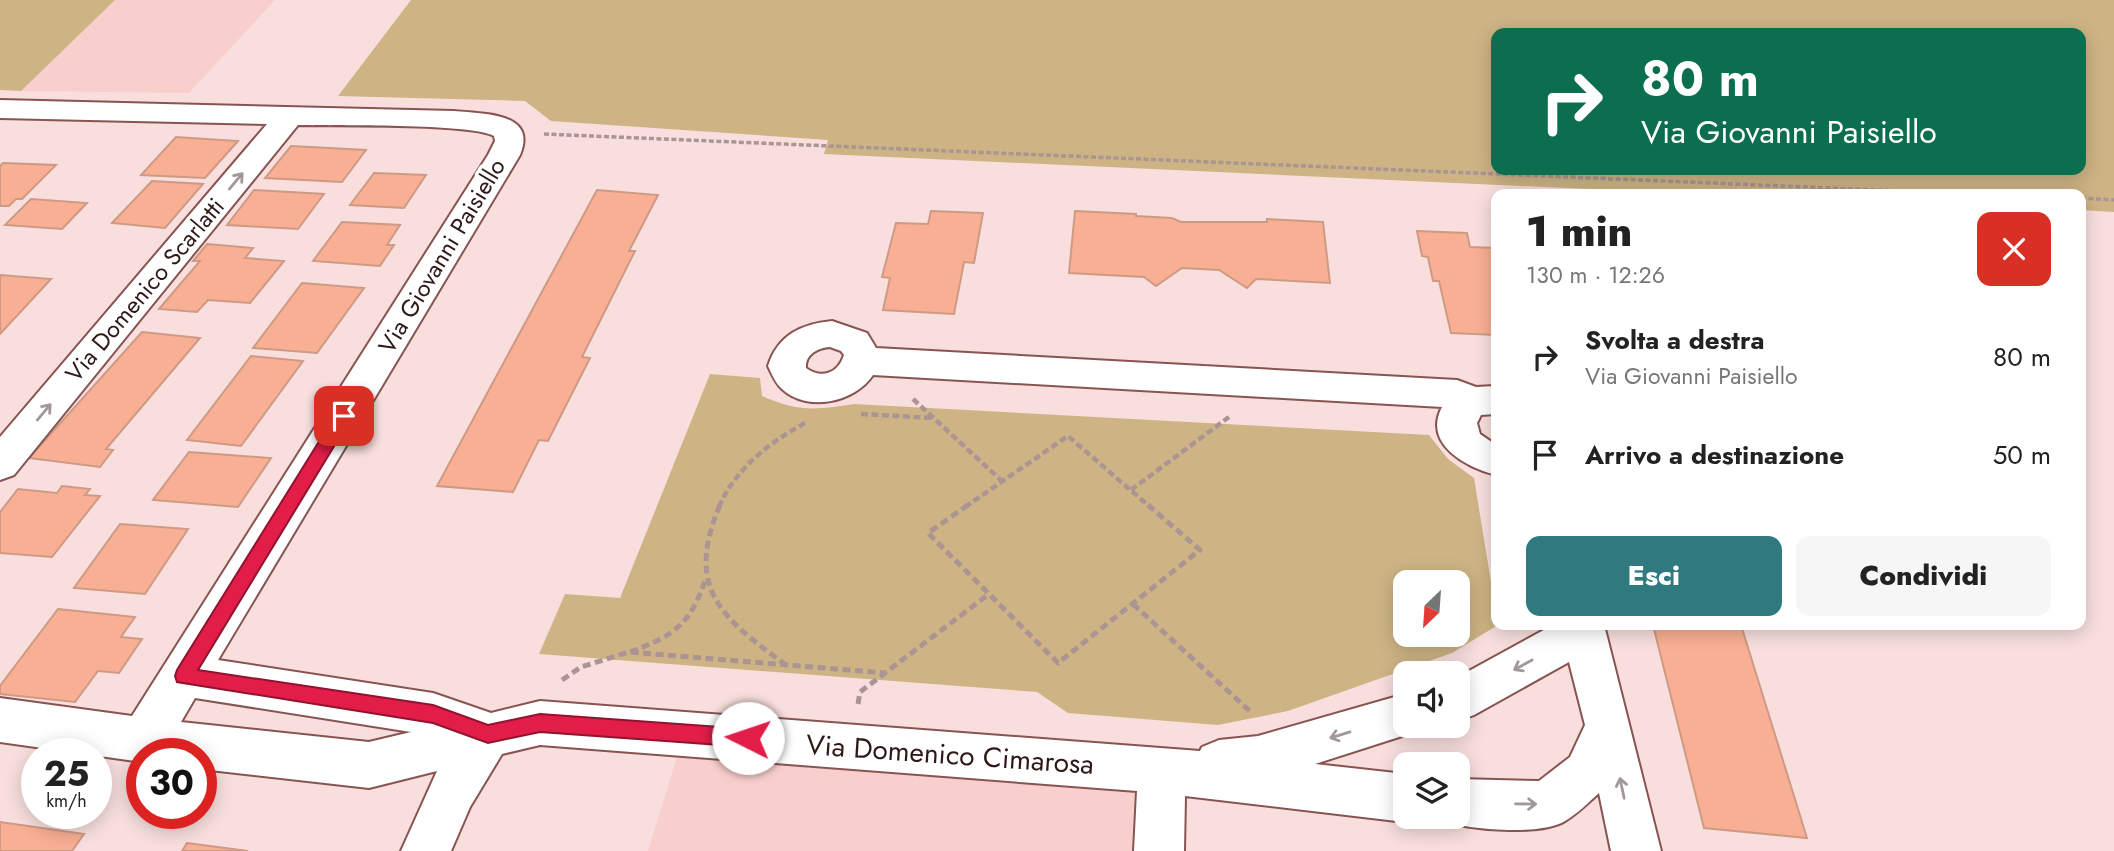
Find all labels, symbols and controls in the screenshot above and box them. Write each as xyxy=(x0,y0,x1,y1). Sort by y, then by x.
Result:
text: 80 m xyxy=(1641,44,1759,114)
icon: right xyxy=(1526,56,1617,147)
text: Via Giovanni Paisiello xyxy=(1641,109,1937,155)
street label: Via Giovanni Paisiello xyxy=(369,152,514,360)
one-way arrow xyxy=(229,172,244,190)
street label: Via Domenico Scarlatti xyxy=(57,190,232,389)
text: 1 min xyxy=(1526,201,1632,262)
button: close xyxy=(1977,212,2051,286)
text: 130 m · 12:26 xyxy=(1526,258,1665,292)
text: Svolta a destra xyxy=(1585,321,1765,359)
icon: right xyxy=(1526,338,1564,376)
text: 80 m xyxy=(1993,338,2051,376)
text: Via Giovanni Paisiello xyxy=(1585,359,1798,393)
pin xyxy=(314,386,374,446)
icon: arrive xyxy=(325,397,363,435)
one-way arrow xyxy=(36,403,52,421)
icon: arrive xyxy=(1526,436,1564,474)
text: Arrivo a destinazione xyxy=(1585,436,1844,474)
text: 50 m xyxy=(1993,436,2051,474)
button: Esci xyxy=(1526,536,1782,616)
button: Condividi xyxy=(1796,536,2051,616)
north arrow xyxy=(1393,570,1470,648)
map controls xyxy=(1393,570,1470,829)
one-way arrow xyxy=(1514,658,1534,672)
button: sound xyxy=(1393,661,1470,738)
position arrow xyxy=(711,701,785,775)
street label: Via Domenico Cimarosa xyxy=(805,724,1095,785)
one-way arrow xyxy=(1329,729,1351,742)
speed limit sign: 30 xyxy=(126,738,217,829)
text: 25 xyxy=(44,749,89,799)
button: layers xyxy=(1393,752,1470,829)
one-way arrow xyxy=(1615,777,1629,800)
text: km/h xyxy=(46,788,87,814)
one-way arrow xyxy=(1514,797,1537,811)

